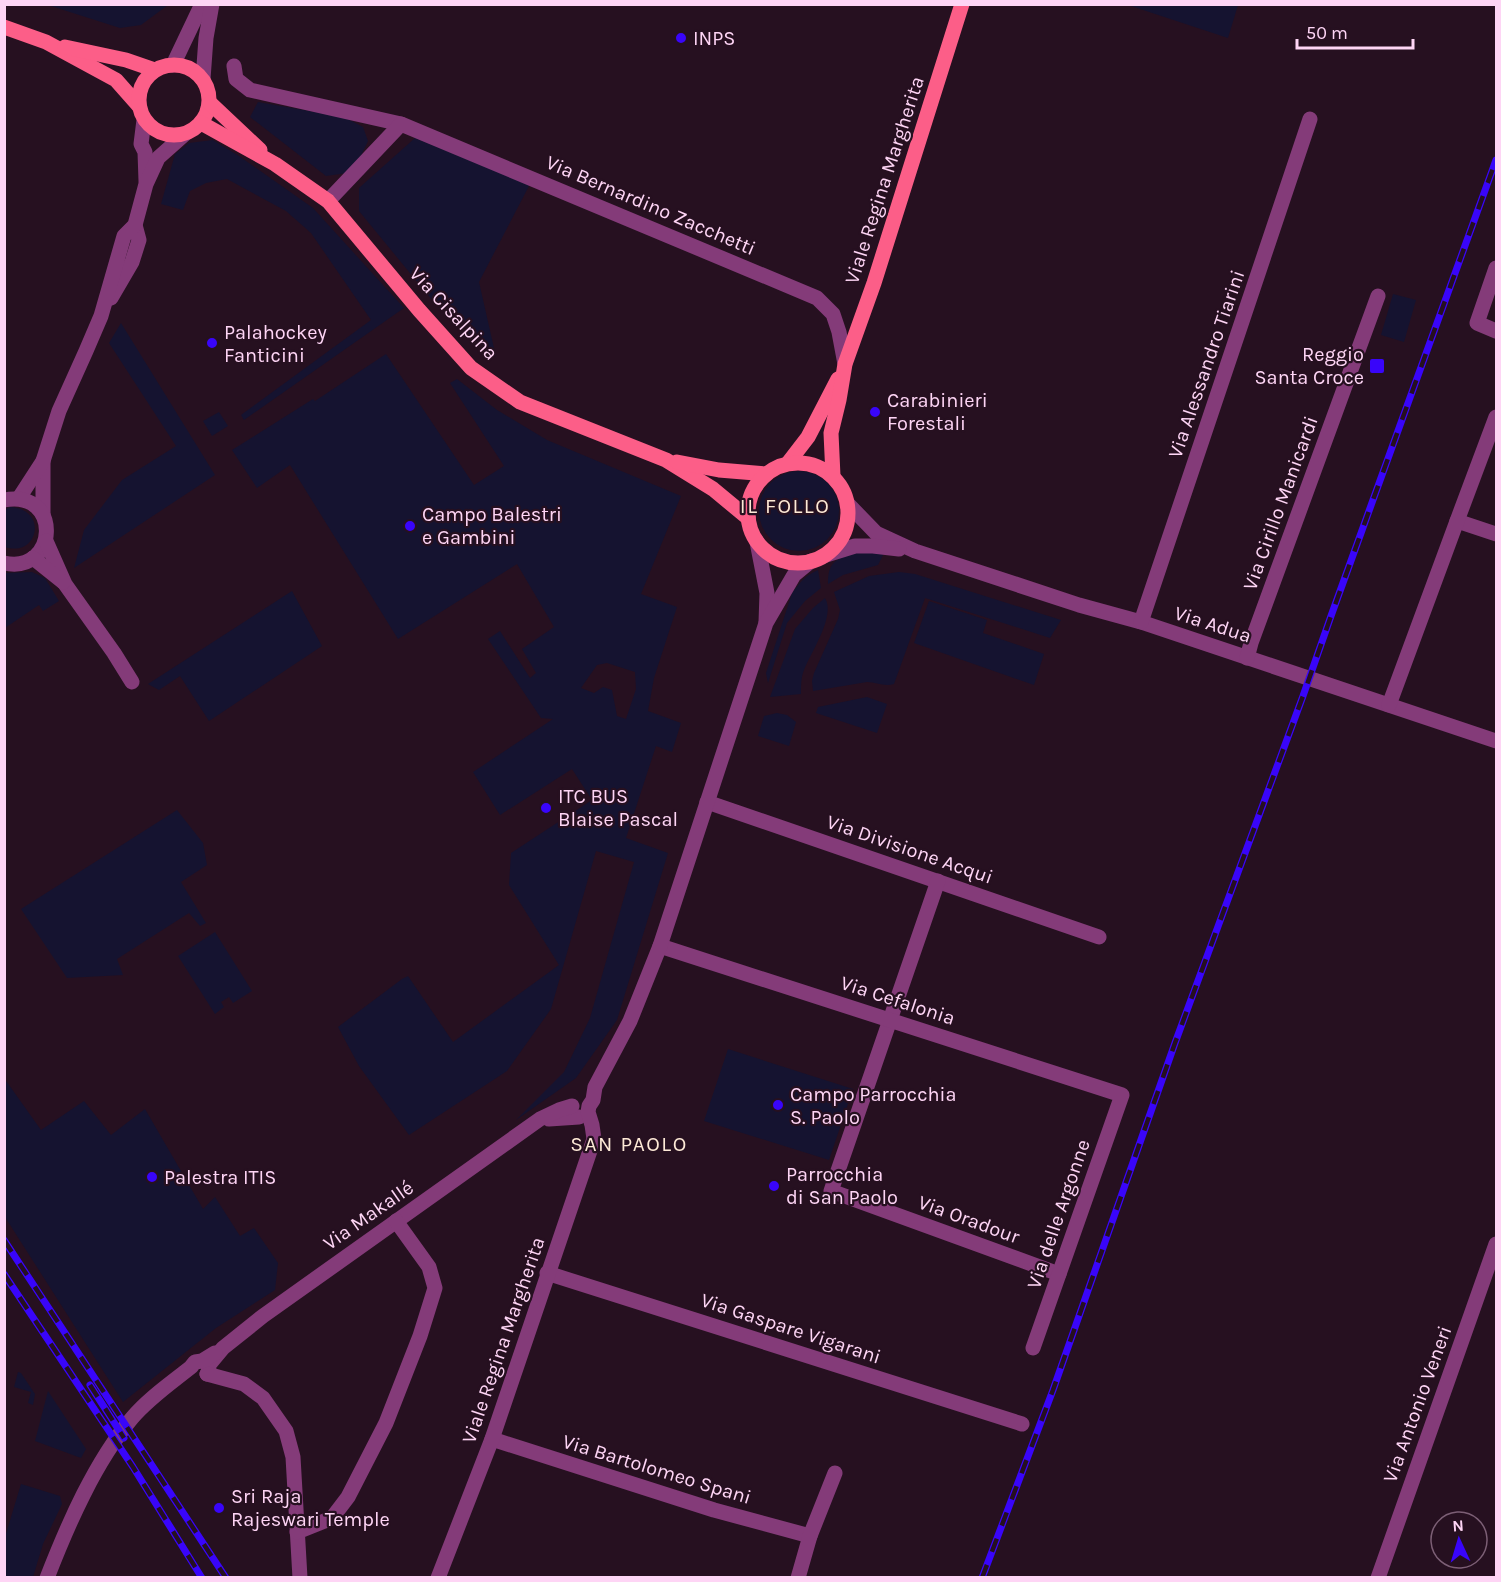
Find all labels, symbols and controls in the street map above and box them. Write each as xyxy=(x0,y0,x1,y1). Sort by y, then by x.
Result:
scale bar xyxy=(1297,12,1412,50)
text: 50 m xyxy=(1306,22,1348,44)
place label: INPS xyxy=(693,27,735,50)
marker: INPS xyxy=(674,31,688,45)
street label: Viale Regina Margherita xyxy=(840,74,929,287)
street label: Via Bernardino Zacchetti xyxy=(542,151,759,260)
street label: Via Cisalpina xyxy=(405,262,503,365)
street label: Via Alessandro Tiarini xyxy=(1163,267,1249,461)
place label: Palahockey Fanticini xyxy=(224,321,327,367)
marker: Palahockey Fanticini xyxy=(205,336,219,350)
place label: Reggio Santa Croce xyxy=(1255,343,1364,389)
marker: Reggio Santa Croce xyxy=(1368,357,1386,375)
place label: Carabinieri Forestali xyxy=(887,389,988,435)
marker: Carabinieri Forestali xyxy=(868,405,882,419)
street label: Via Cirillo Manicardi xyxy=(1238,413,1323,593)
district label: IL FOLLO xyxy=(740,494,830,518)
place label: Campo Balestri e Gambini xyxy=(422,503,562,549)
marker: Campo Balestri e Gambini xyxy=(403,519,417,533)
street label: Via Adua xyxy=(1172,601,1254,648)
place label: ITC BUS Blaise Pascal xyxy=(558,785,678,831)
marker: ITC BUS Blaise Pascal xyxy=(539,801,553,815)
street label: Via Divisione Acqui xyxy=(824,810,996,889)
street label: Via Cefalonia xyxy=(838,971,958,1030)
place label: Campo Parrocchia S. Paolo xyxy=(790,1083,957,1129)
marker: Campo Parrocchia S. Paolo xyxy=(771,1098,785,1112)
district label: SAN PAOLO xyxy=(570,1132,688,1156)
street label: Via delle Argonne xyxy=(1022,1137,1095,1292)
place label: Parrocchia di San Paolo xyxy=(786,1163,898,1209)
place label: Palestra ITIS xyxy=(164,1166,276,1189)
marker: Palestra ITIS xyxy=(145,1170,159,1184)
street label: Via Makallé xyxy=(319,1176,418,1255)
marker: Parrocchia di San Paolo xyxy=(767,1179,781,1193)
street label: Via Oradour xyxy=(915,1190,1023,1249)
street label: Viale Regina Margherita xyxy=(457,1234,550,1446)
street label: Via Gaspare Vigarani xyxy=(698,1288,884,1368)
street label: Via Antonio Veneri xyxy=(1378,1323,1457,1486)
street label: Via Bartolomeo Spani xyxy=(560,1430,754,1509)
place label: Sri Raja Rajeswari Temple xyxy=(231,1485,390,1531)
marker: Sri Raja Rajeswari Temple xyxy=(212,1501,226,1515)
north arrow xyxy=(1429,1510,1489,1570)
text: N xyxy=(1452,1516,1464,1535)

